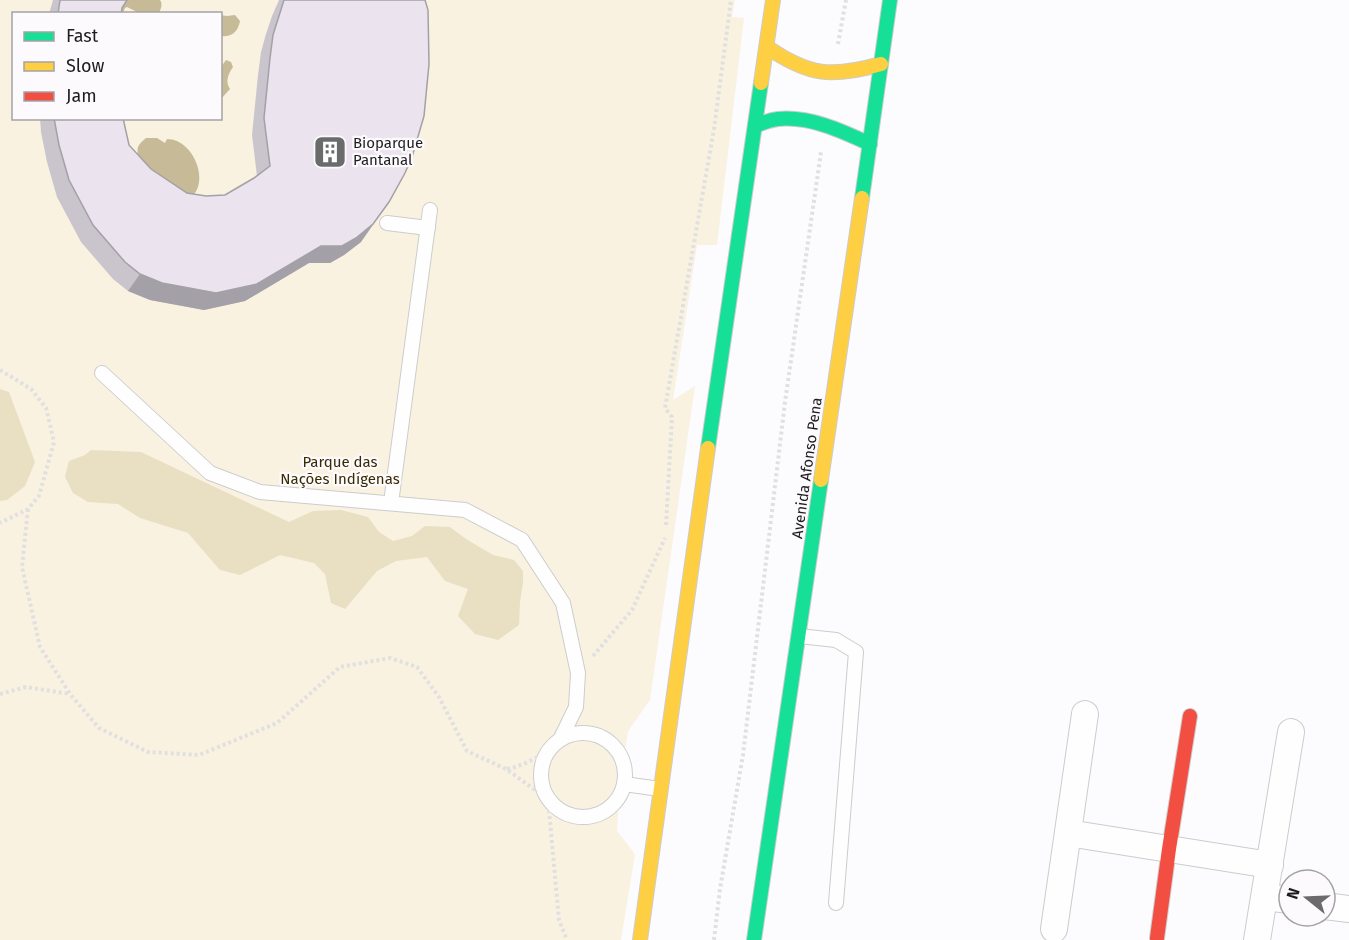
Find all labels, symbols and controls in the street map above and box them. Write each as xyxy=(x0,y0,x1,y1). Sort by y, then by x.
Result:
legend xyxy=(12,12,222,120)
text: Fast xyxy=(66,25,99,47)
text: Slow xyxy=(66,55,105,77)
text: Jam xyxy=(66,85,97,107)
building icon: Bioparque Pantanal xyxy=(312,134,348,170)
place label: Bioparque Pantanal xyxy=(353,134,423,169)
street label: Avenida Afonso Pena xyxy=(788,396,826,540)
park label: Parque das Nações Indígenas xyxy=(280,453,400,488)
north arrow xyxy=(1277,868,1337,928)
text: N xyxy=(1283,886,1304,901)

